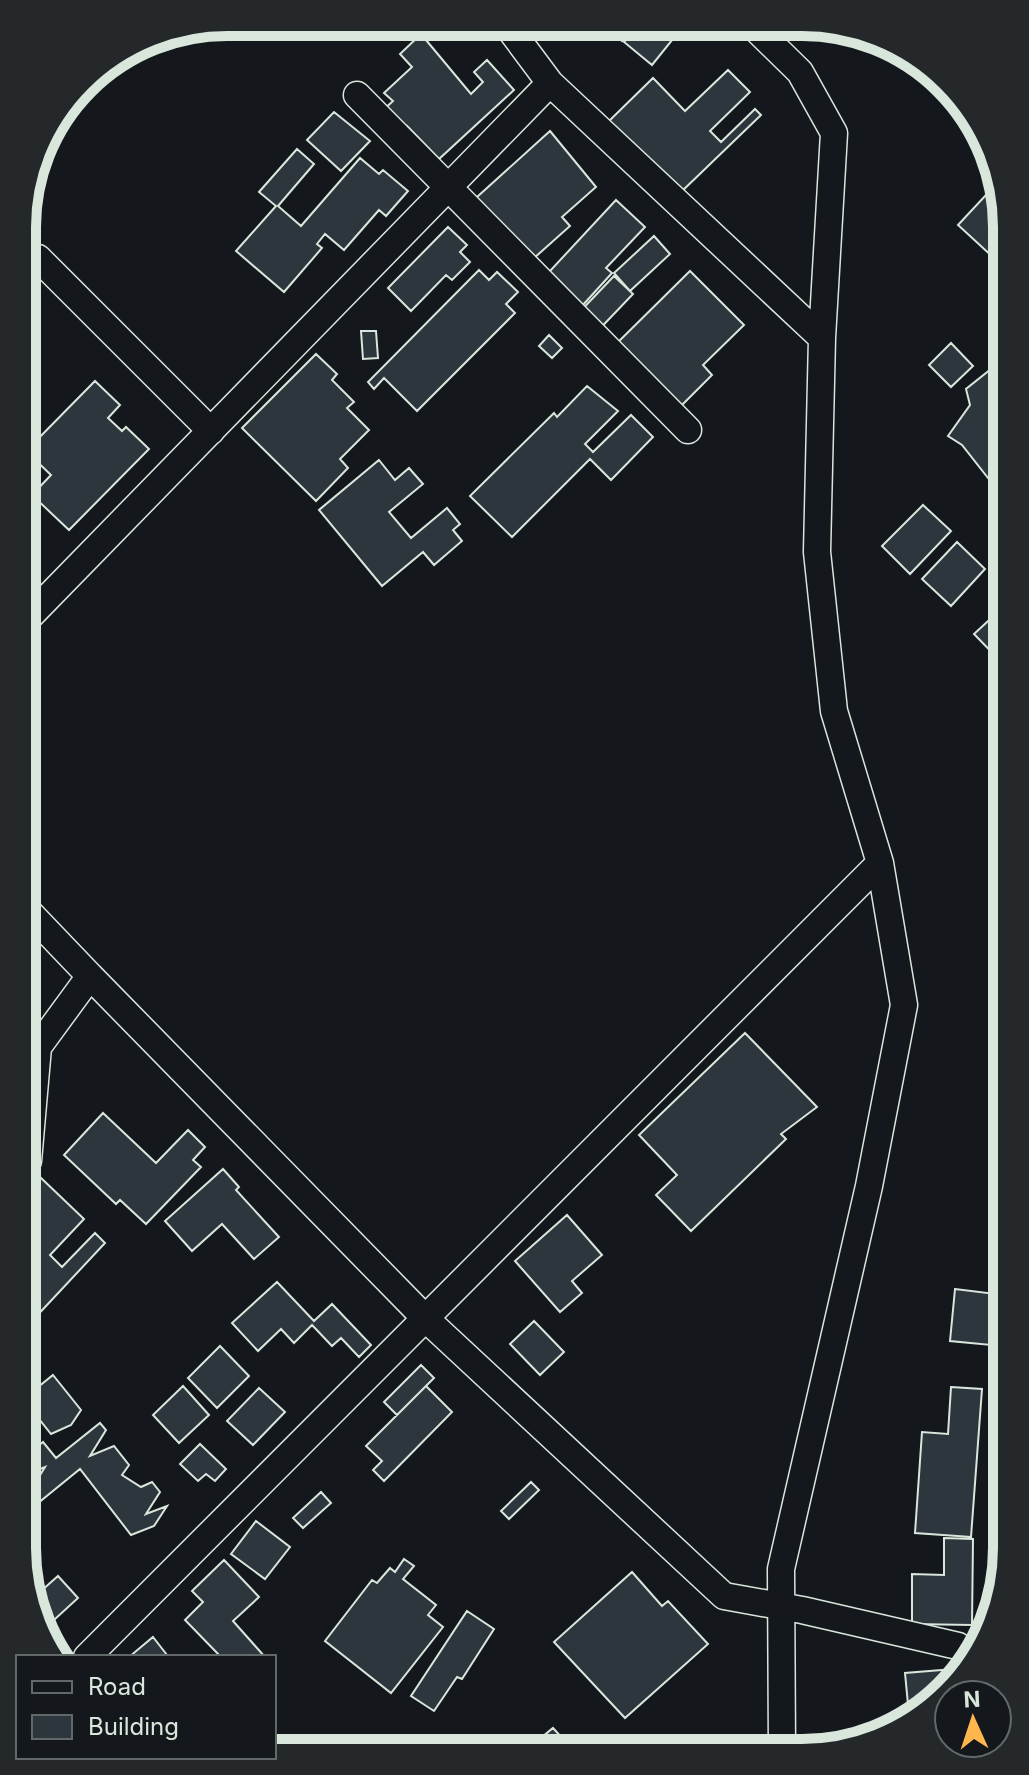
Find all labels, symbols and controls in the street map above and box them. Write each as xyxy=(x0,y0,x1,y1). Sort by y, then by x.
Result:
legend xyxy=(16,1655,276,1759)
text: Road xyxy=(88,1672,146,1701)
north arrow xyxy=(933,1679,1013,1759)
text: N xyxy=(963,1686,981,1712)
text: Building xyxy=(88,1712,179,1741)

